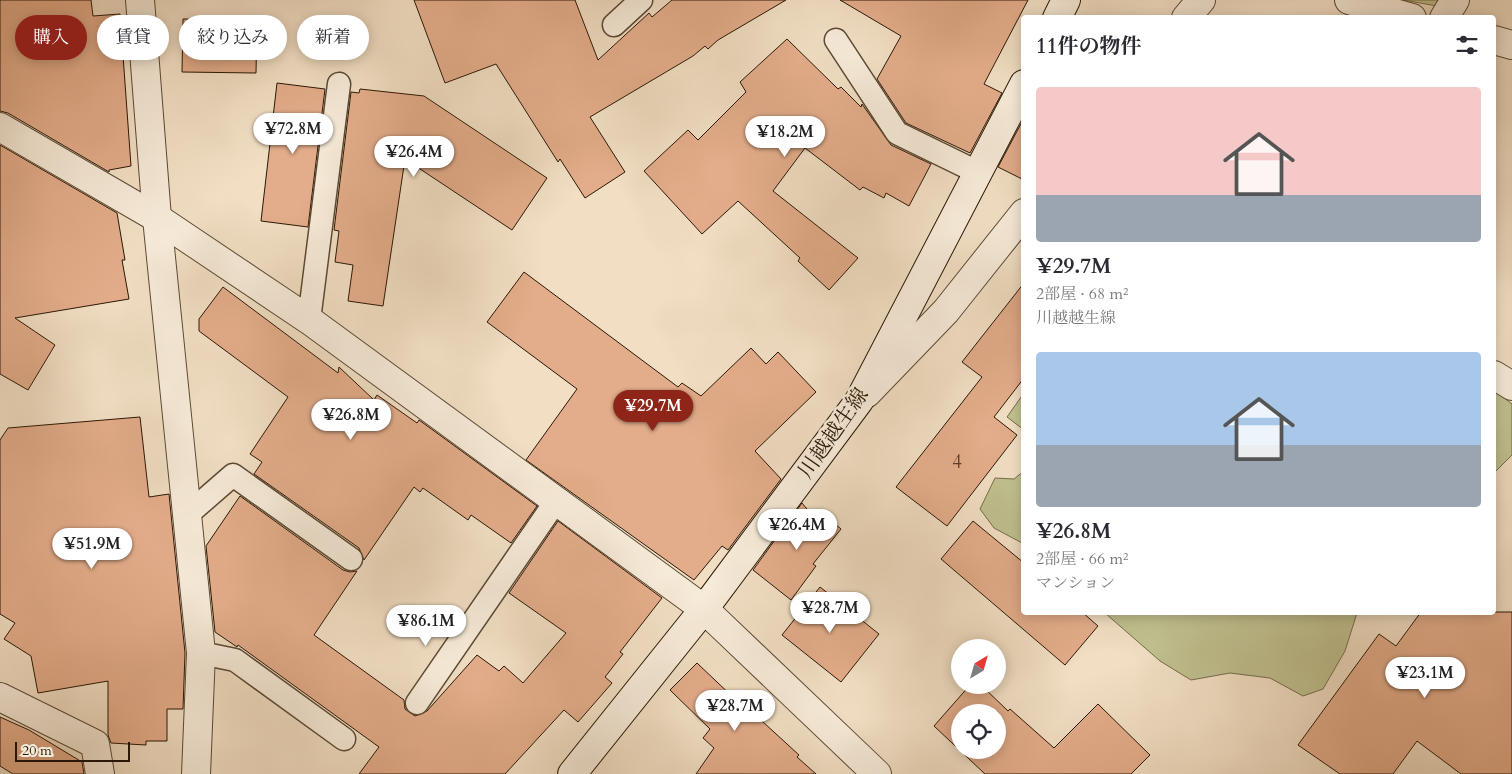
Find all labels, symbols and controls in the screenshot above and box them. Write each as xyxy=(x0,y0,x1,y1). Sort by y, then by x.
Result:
chip: 購入 xyxy=(15,15,87,60)
chip: 賃貸 xyxy=(97,15,169,60)
chip: 絞り込み xyxy=(179,15,287,60)
chip: 新着 xyxy=(297,15,369,60)
icon: filters xyxy=(1453,31,1481,59)
text: 11件の物件 xyxy=(1036,32,1142,61)
pin: ¥72.8M xyxy=(252,112,334,155)
pin: ¥18.2M xyxy=(744,116,826,158)
text: ¥72.8M xyxy=(264,118,322,140)
icon: home xyxy=(1214,119,1304,209)
text: ¥18.2M xyxy=(756,121,814,143)
pin: ¥26.4M xyxy=(373,136,455,178)
text: ¥26.4M xyxy=(385,141,443,163)
text: ¥29.7M xyxy=(1036,252,1112,281)
text: 2部屋 · 68 m² xyxy=(1036,283,1128,305)
text: 川越越生線 xyxy=(1036,307,1116,329)
street label: 川越越生線 xyxy=(791,382,875,485)
icon: home xyxy=(1214,384,1304,474)
pin: ¥29.7M xyxy=(612,390,694,432)
text: ¥29.7M xyxy=(624,395,682,417)
pin: ¥26.8M xyxy=(310,398,392,441)
text: ¥26.8M xyxy=(322,404,380,426)
house number: 4 xyxy=(952,449,962,475)
pin: ¥26.4M xyxy=(756,508,838,551)
text: ¥26.4M xyxy=(768,514,826,536)
text: ¥26.8M xyxy=(1036,517,1112,546)
pin: ¥51.9M xyxy=(51,528,133,570)
text: ¥51.9M xyxy=(63,533,121,555)
text: 2部屋 · 66 m² xyxy=(1036,548,1128,570)
text: マンション xyxy=(1036,572,1115,594)
pin: ¥28.7M xyxy=(789,592,871,634)
text: ¥28.7M xyxy=(801,597,859,619)
pin: ¥86.1M xyxy=(385,604,467,647)
text: ¥86.1M xyxy=(397,610,455,632)
north arrow xyxy=(951,639,1006,694)
map controls xyxy=(951,639,1006,759)
pin: ¥23.1M xyxy=(1384,656,1466,699)
text: ¥23.1M xyxy=(1396,662,1454,684)
pin: ¥28.7M xyxy=(694,690,776,732)
text: ¥28.7M xyxy=(706,695,764,717)
button: locate xyxy=(951,704,1006,759)
scale bar xyxy=(15,739,130,762)
text: 20 m xyxy=(22,741,52,760)

